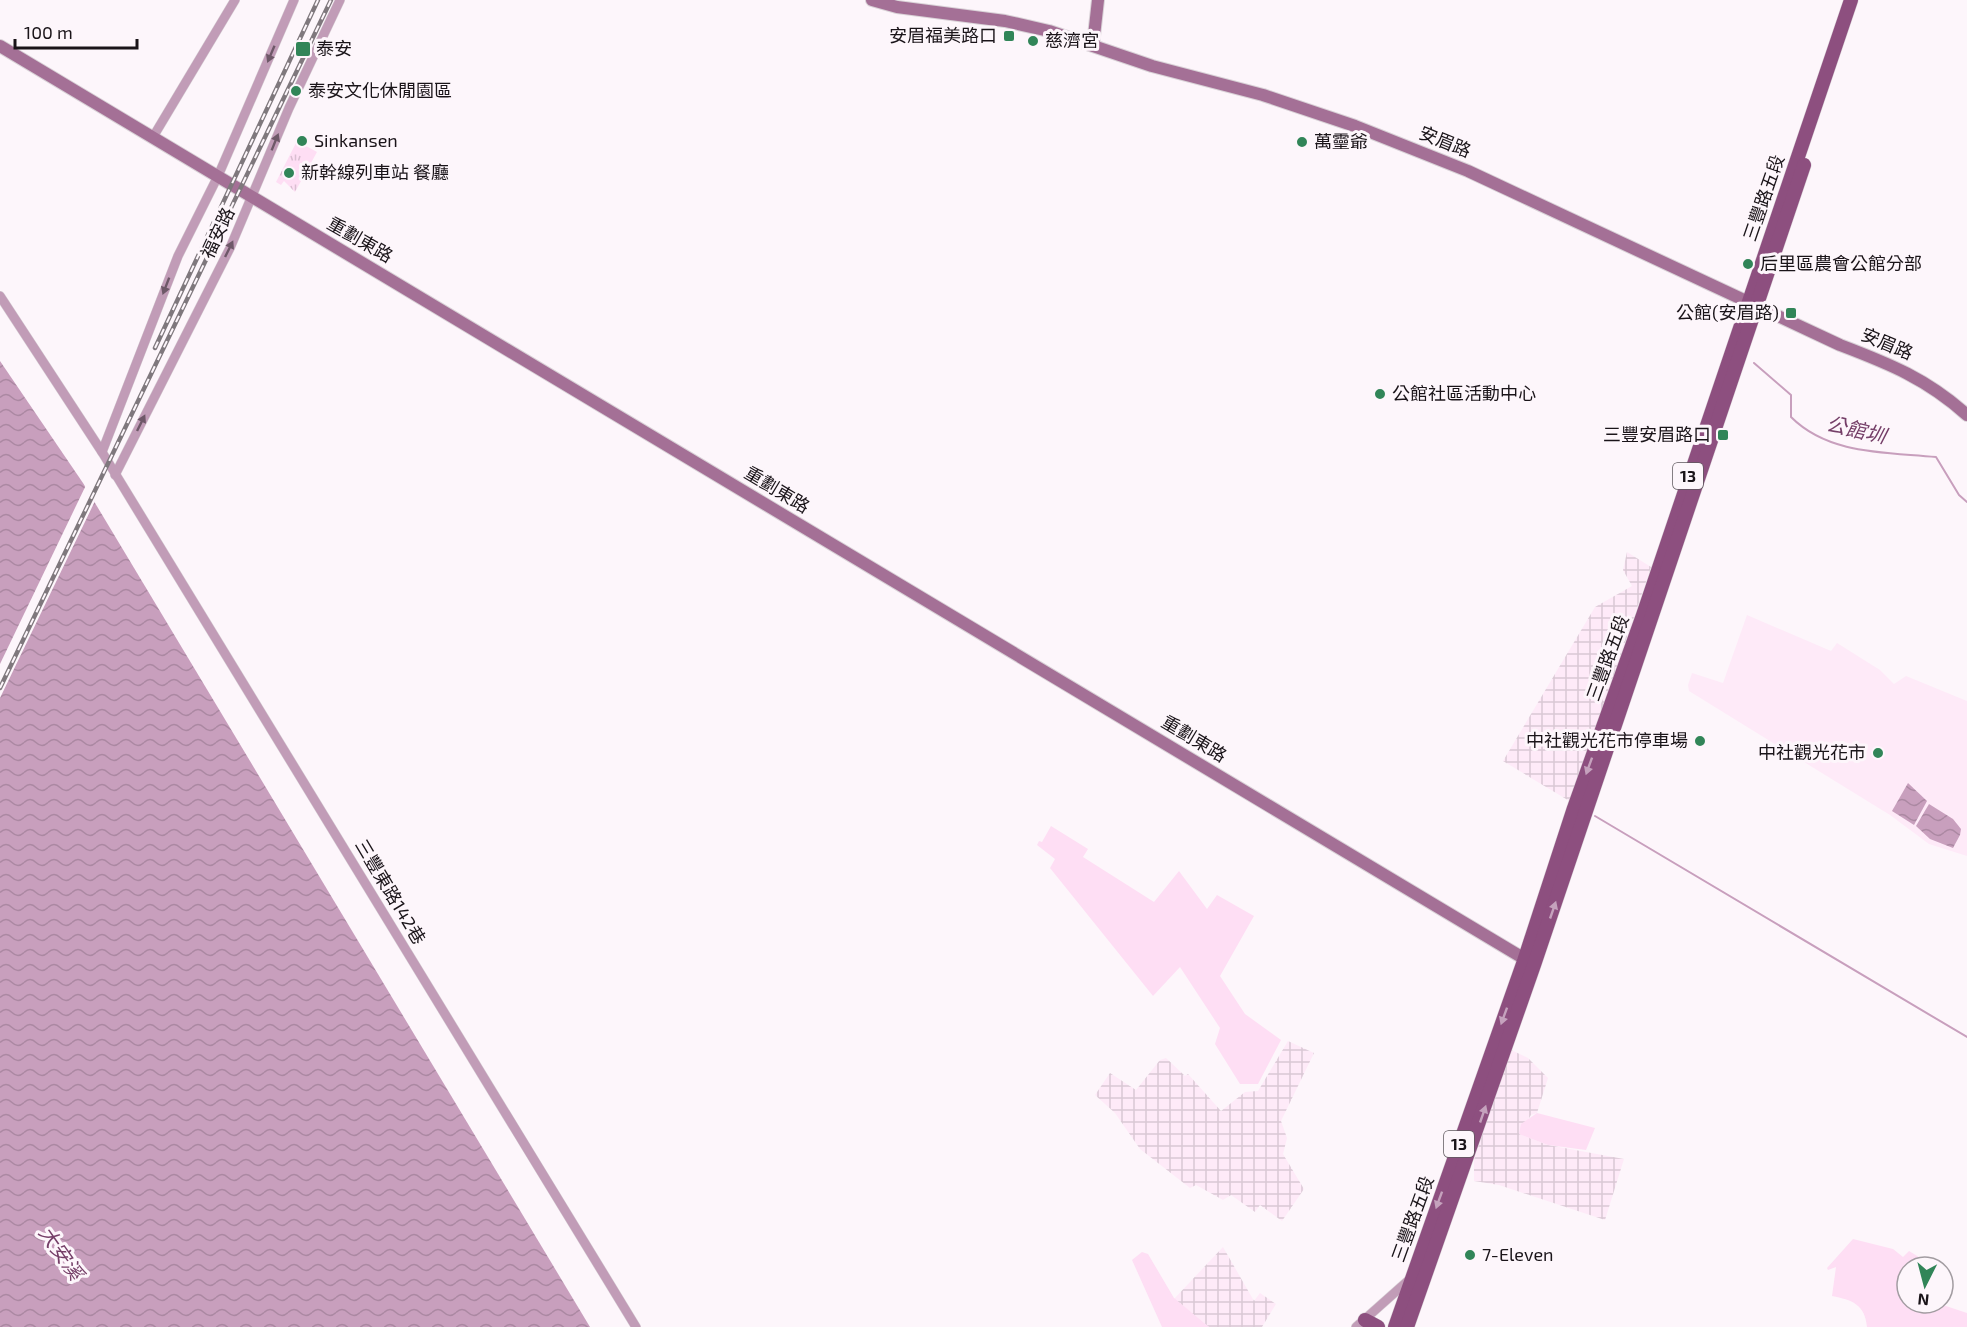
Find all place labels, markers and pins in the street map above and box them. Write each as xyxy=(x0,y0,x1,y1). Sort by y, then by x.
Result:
place label: 安眉福美路口 xyxy=(889,24,997,46)
marker: 安眉福美路口 xyxy=(1002,29,1016,43)
place label: 慈濟宮 xyxy=(1045,29,1099,51)
marker: 慈濟宮 xyxy=(1026,34,1040,48)
place label: 泰安 xyxy=(316,37,352,59)
marker: 泰安 xyxy=(294,40,312,58)
place label: 泰安文化休閒園區 xyxy=(308,79,452,101)
marker: 泰安文化休閒園區 xyxy=(289,84,303,98)
place label: Sinkansen xyxy=(314,129,398,151)
place label: 萬𤫊爺 xyxy=(1314,130,1368,152)
marker: Sinkansen xyxy=(295,134,309,148)
marker: 萬𤫊爺 xyxy=(1295,135,1309,149)
place label: 新幹線列車站 餐廳 xyxy=(301,161,449,183)
marker: 新幹線列車站 餐廳 xyxy=(282,166,296,180)
place label: 后里區農會公館分部 xyxy=(1760,252,1922,274)
marker: 后里區農會公館分部 xyxy=(1741,257,1755,271)
place label: 公館(安眉路) xyxy=(1676,301,1779,323)
marker: 公館(安眉路) xyxy=(1784,306,1798,320)
place label: 公館社區活動中心 xyxy=(1392,382,1536,404)
marker: 公館社區活動中心 xyxy=(1373,387,1387,401)
place label: 三豐安眉路口 xyxy=(1603,423,1711,445)
marker: 三豐安眉路口 xyxy=(1716,428,1730,442)
place label: 中社觀光花市停車場 xyxy=(1526,729,1688,751)
marker: 中社觀光花市停車場 xyxy=(1693,734,1707,748)
place label: 中社觀光花市 xyxy=(1758,741,1866,763)
marker: 中社觀光花市 xyxy=(1871,746,1885,760)
place label: 7-Eleven xyxy=(1482,1243,1554,1265)
marker: 7-Eleven xyxy=(1463,1248,1477,1262)

